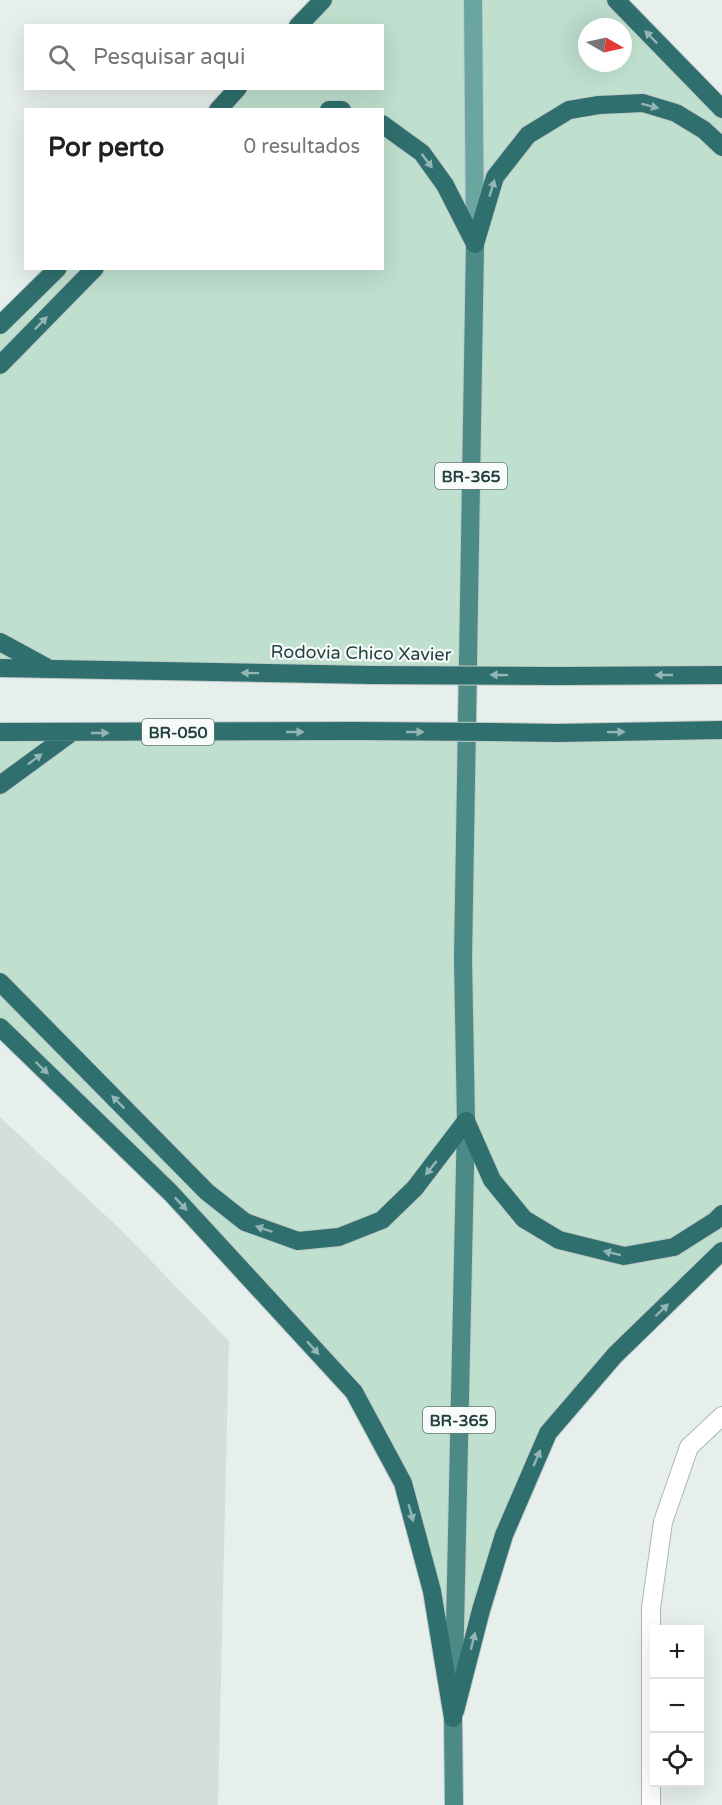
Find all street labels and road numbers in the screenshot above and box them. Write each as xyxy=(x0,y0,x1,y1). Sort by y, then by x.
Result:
road number: BR-365 xyxy=(435,463,507,489)
street label: Rodovia Chico Xavier xyxy=(270,640,452,666)
road number: BR-050 xyxy=(142,719,214,745)
road number: BR-365 xyxy=(423,1407,495,1433)

